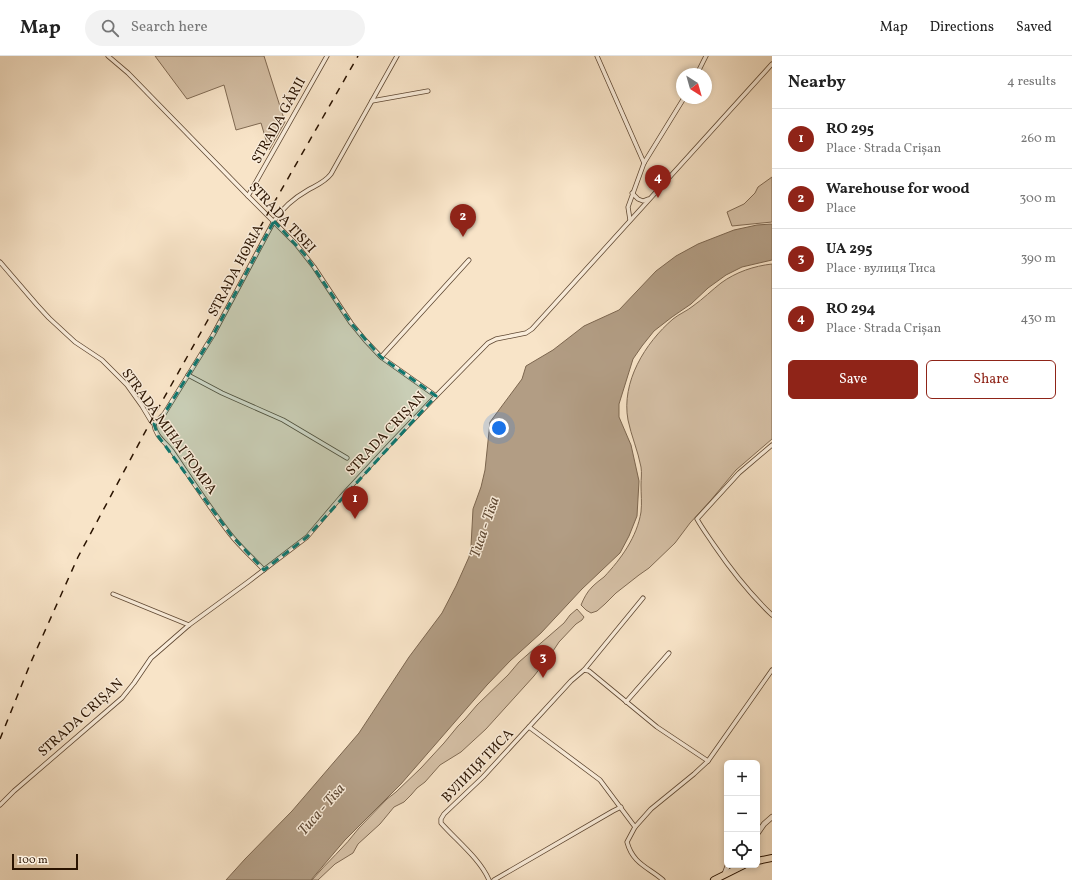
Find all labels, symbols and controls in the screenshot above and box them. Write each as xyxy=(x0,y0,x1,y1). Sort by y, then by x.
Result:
search box xyxy=(85,10,365,46)
text: Map xyxy=(20,15,61,41)
icon: search xyxy=(99,17,121,39)
text: Search here xyxy=(131,17,208,38)
text: Map xyxy=(880,18,908,37)
text: Directions xyxy=(930,18,994,37)
text: Saved xyxy=(1016,18,1052,37)
north arrow xyxy=(676,68,712,104)
text: Nearby xyxy=(788,71,846,94)
text: 4 results xyxy=(1007,73,1056,91)
street label: STRADA GĂRII xyxy=(247,74,311,167)
text: RO 295 xyxy=(826,119,874,140)
text: 1 xyxy=(798,130,804,148)
text: 260 m xyxy=(1021,130,1056,148)
text: Place · Strada Crișan xyxy=(826,140,941,158)
pin: 4 xyxy=(645,165,671,198)
street label: STRADA TISEI xyxy=(244,178,320,258)
text: Warehouse for wood xyxy=(826,179,970,200)
text: 2 xyxy=(798,190,804,208)
text: 300 m xyxy=(1020,190,1056,208)
text: Place xyxy=(826,200,856,218)
pin: 2 xyxy=(450,204,476,237)
street label: STRADA HORIA xyxy=(204,221,269,320)
text: UA 295 xyxy=(826,239,873,260)
text: 3 xyxy=(798,250,804,268)
text: 390 m xyxy=(1021,250,1056,268)
text: Place · вулиця Тиса xyxy=(826,260,936,278)
text: RO 294 xyxy=(826,299,876,320)
text: 4 xyxy=(797,310,805,328)
text: 430 m xyxy=(1020,310,1056,328)
text: Place · Strada Crișan xyxy=(826,320,941,338)
button: Save xyxy=(788,360,918,399)
button: Share xyxy=(926,360,1056,399)
street label: STRADA MIHAI TOMPA xyxy=(117,365,221,499)
street label: STRADA CRIȘAN xyxy=(342,388,430,480)
your location xyxy=(489,418,509,438)
pin: 1 xyxy=(342,486,368,519)
water label: Тиса - Tisa xyxy=(465,494,506,561)
pin: 3 xyxy=(530,645,556,678)
street label: STRADA CRIȘAN xyxy=(34,675,128,762)
street label: ВУЛИЦЯ ТИСА xyxy=(438,725,518,807)
map controls xyxy=(724,760,760,868)
button: + xyxy=(724,760,760,796)
water label: Тиса - Tisa xyxy=(294,779,351,841)
button: − xyxy=(724,796,760,832)
button: locate xyxy=(724,832,760,868)
scale bar xyxy=(12,852,78,871)
text: 100 m xyxy=(18,853,48,868)

